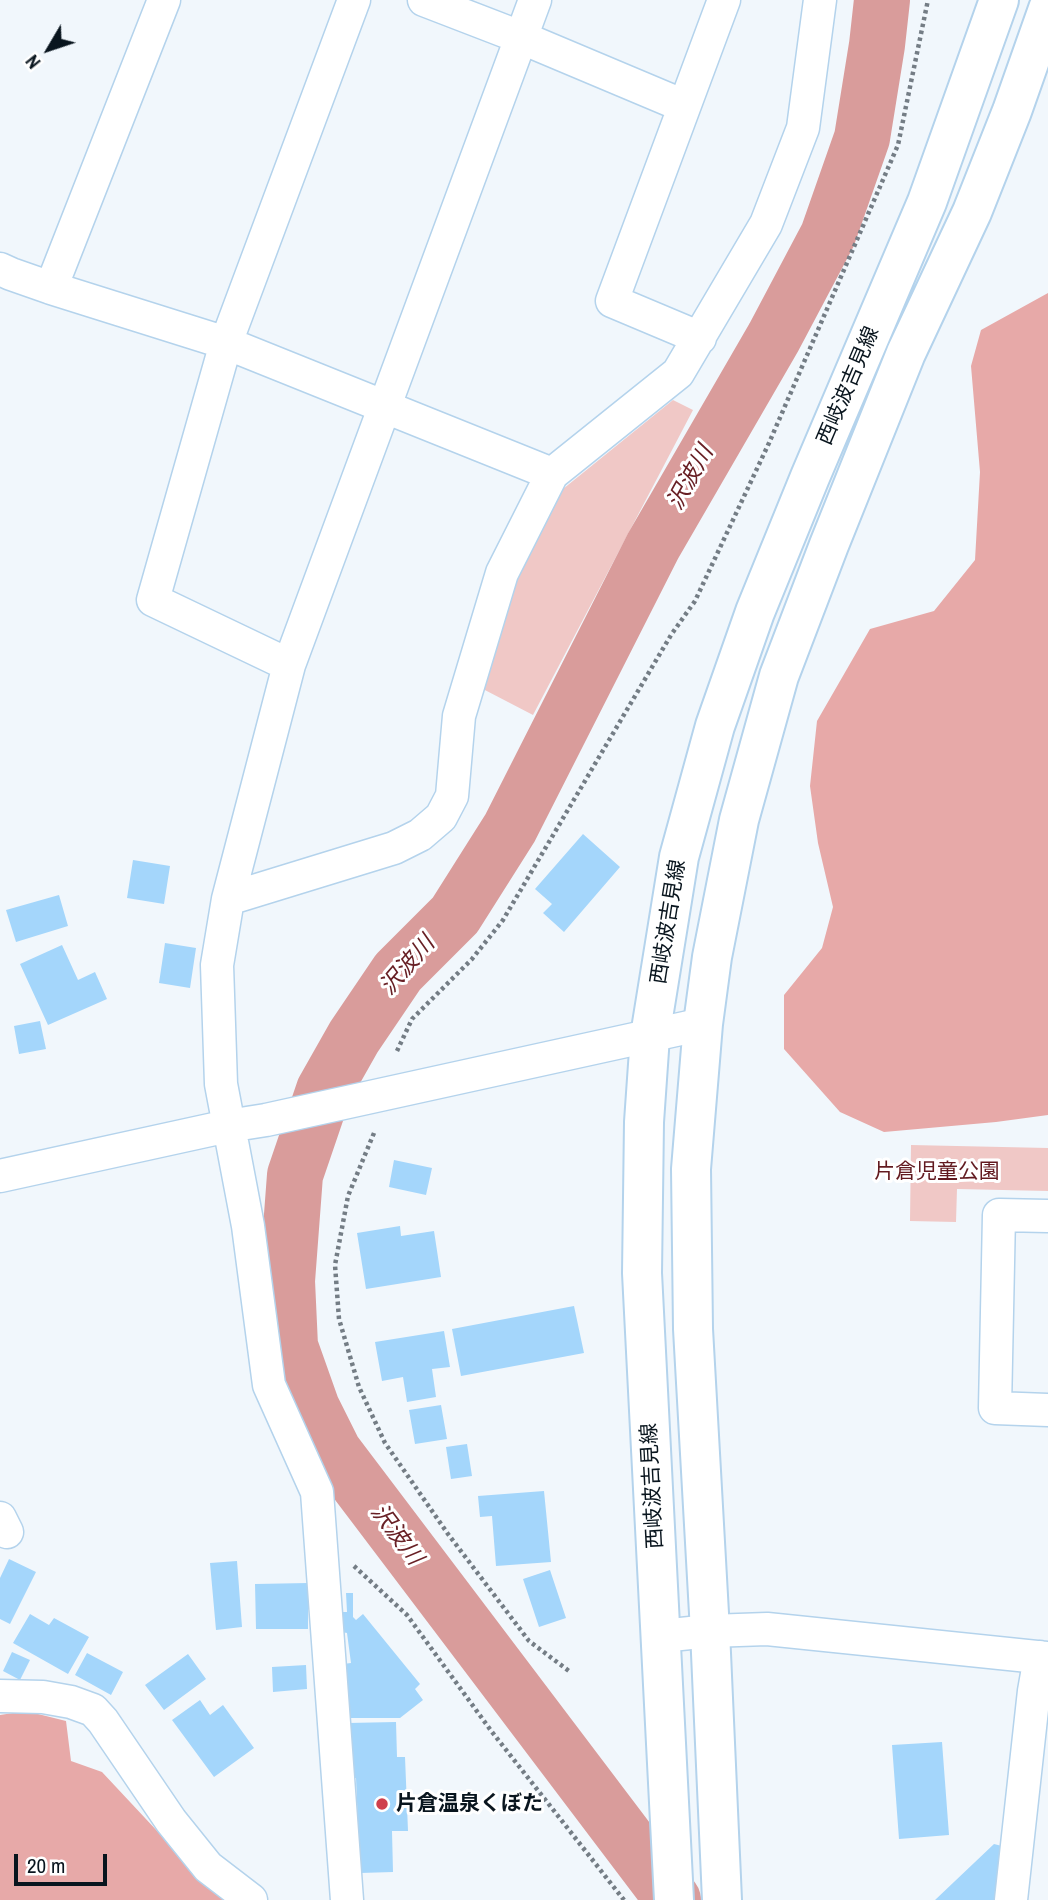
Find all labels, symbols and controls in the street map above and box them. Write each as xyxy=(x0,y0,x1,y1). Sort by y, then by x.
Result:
north arrow xyxy=(14,14,84,84)
text: N xyxy=(19,50,46,75)
street label: 西岐波吉見線 xyxy=(813,323,885,449)
water label: 沢波川 xyxy=(662,441,720,515)
street label: 西岐波吉見線 xyxy=(647,858,691,986)
water label: 沢波川 xyxy=(375,931,441,1001)
park label: 片倉児童公園 xyxy=(874,1159,1000,1185)
street label: 西岐波吉見線 xyxy=(637,1422,669,1550)
water label: 沢波川 xyxy=(364,1499,428,1571)
place label: 片倉温泉くぼた xyxy=(396,1791,543,1817)
marker: 片倉温泉くぼた xyxy=(374,1796,390,1812)
scale bar xyxy=(18,1840,110,1884)
text: 20 m xyxy=(27,1851,65,1880)

